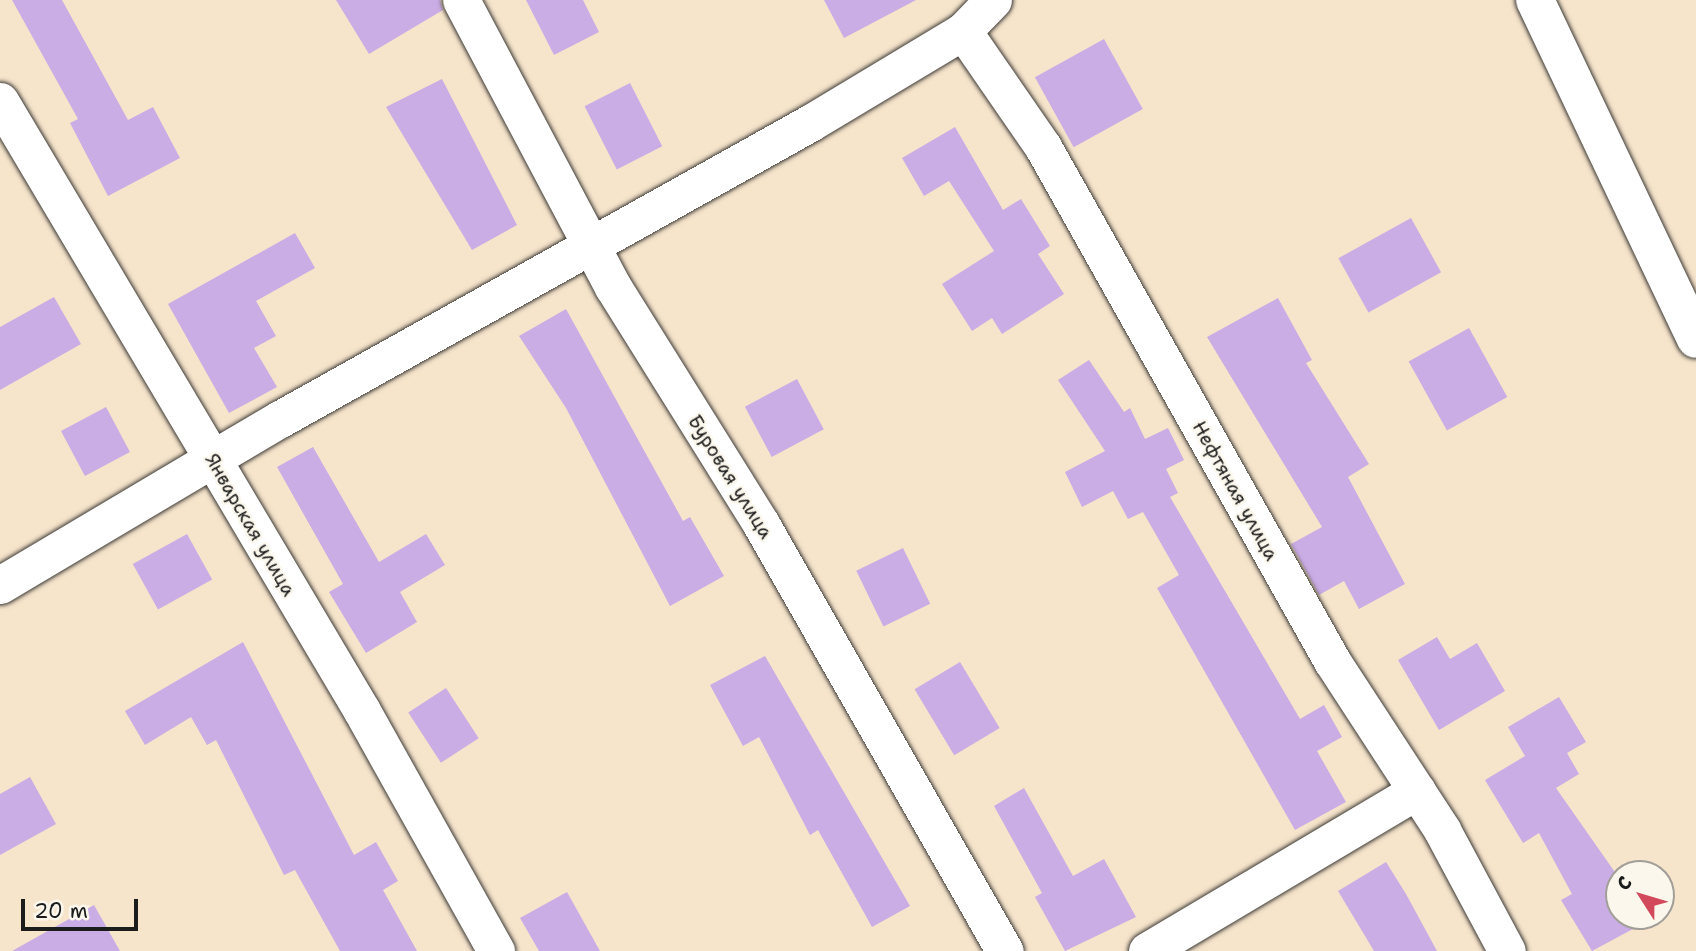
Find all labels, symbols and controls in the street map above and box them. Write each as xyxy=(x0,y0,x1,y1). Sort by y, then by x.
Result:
street label: Буровая улица xyxy=(683,411,777,543)
street label: Нефтяная улица xyxy=(1187,417,1283,565)
street label: Январская улица xyxy=(200,450,300,600)
north arrow xyxy=(1605,860,1675,930)
text: С xyxy=(1611,871,1638,895)
scale bar xyxy=(24,884,142,928)
text: 20 m xyxy=(34,897,88,925)

